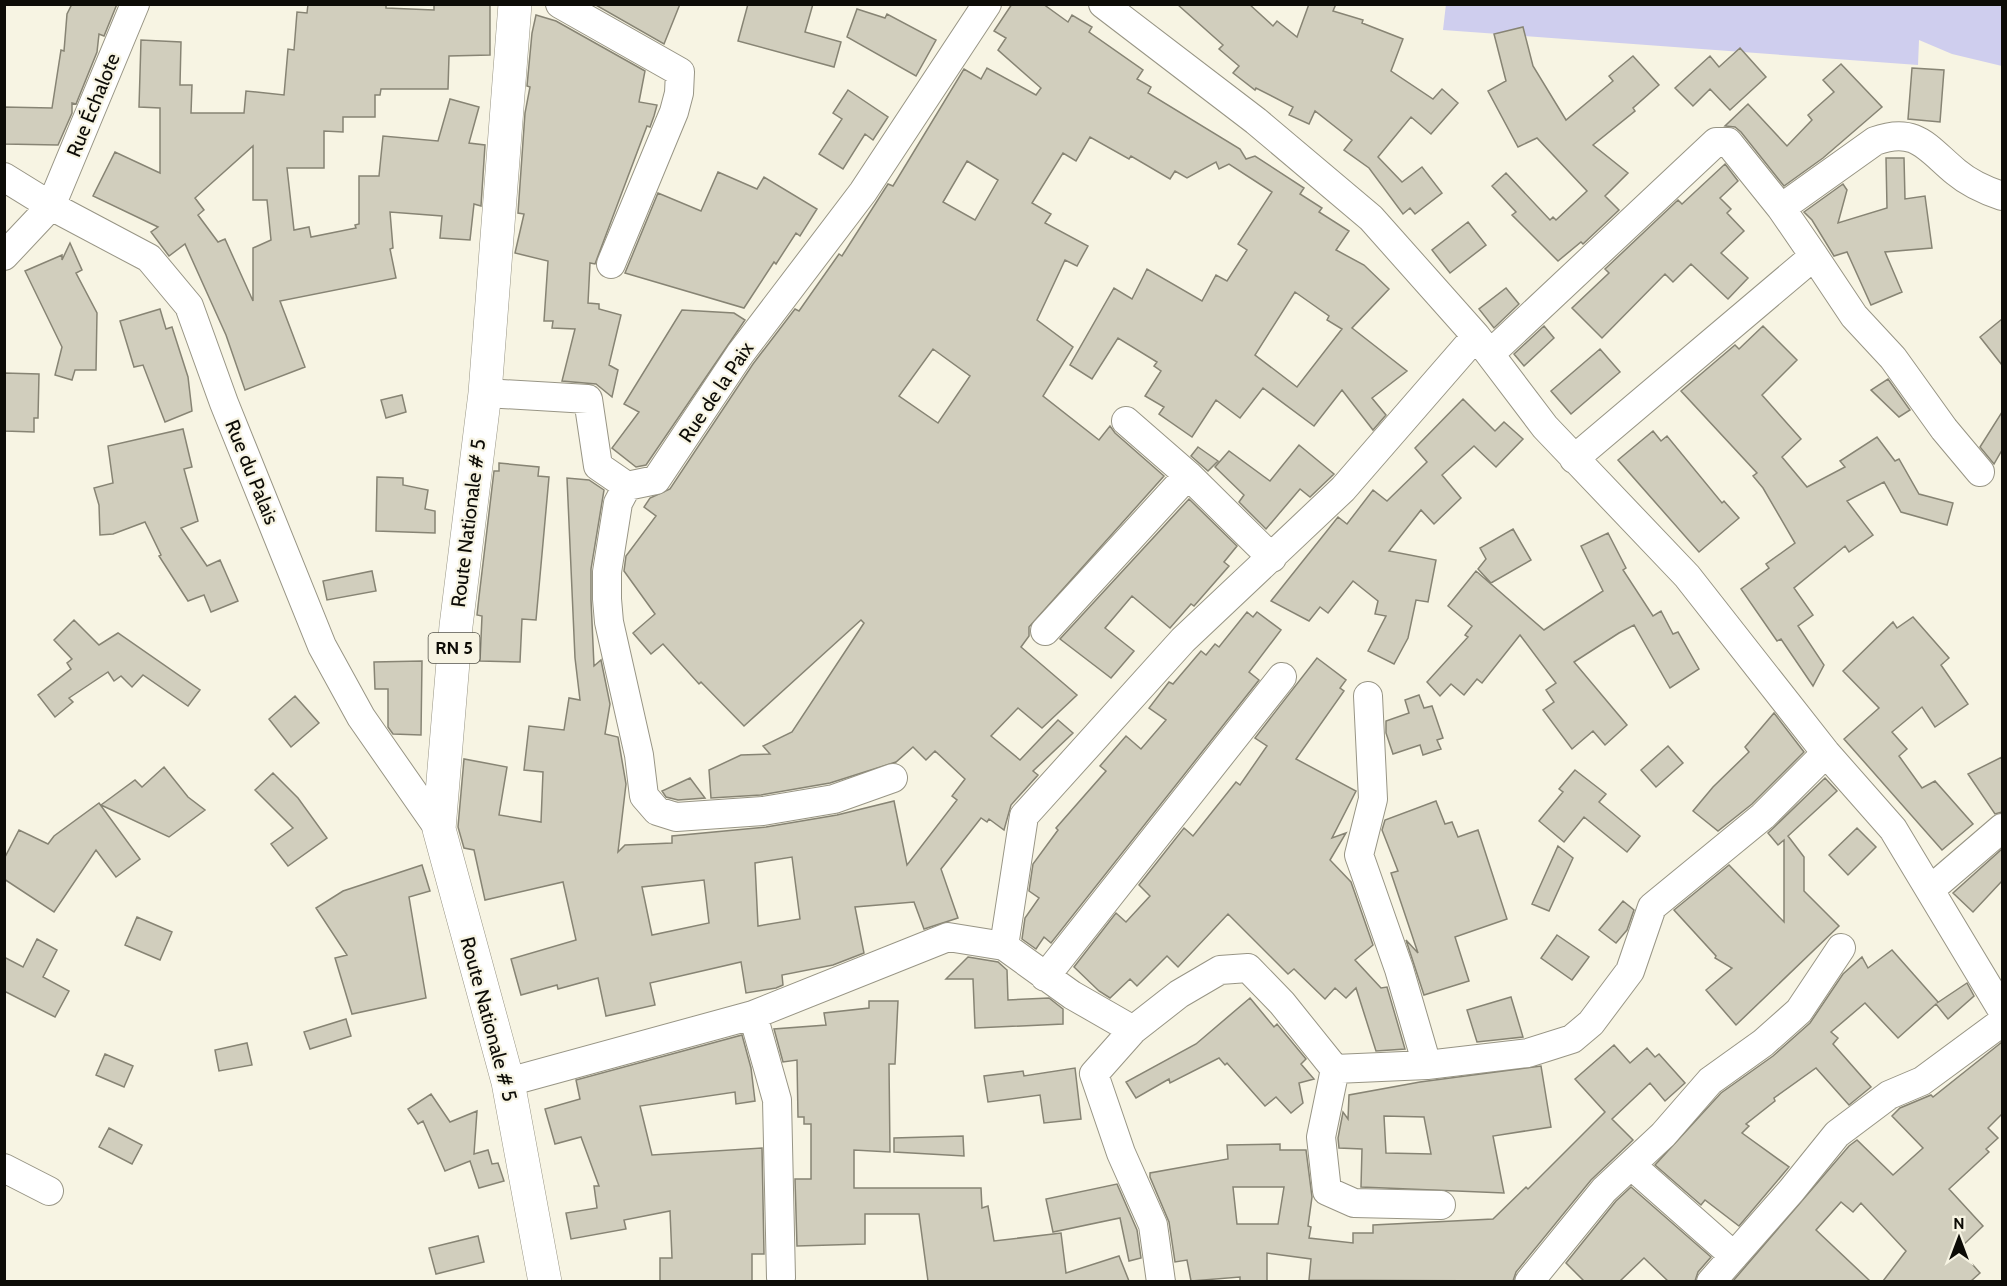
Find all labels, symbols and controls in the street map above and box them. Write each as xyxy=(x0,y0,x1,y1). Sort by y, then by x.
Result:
street label: Rue Échalote xyxy=(61,50,125,160)
street label: Rue de la Paix xyxy=(674,337,759,447)
street label: Rue du Palais xyxy=(220,416,284,528)
street label: Route Nationale # 5 xyxy=(446,437,490,609)
road number: RN 5 xyxy=(428,633,480,663)
street label: Route Nationale # 5 xyxy=(455,934,523,1104)
north arrow xyxy=(1929,1208,1989,1268)
text: N xyxy=(1953,1214,1965,1233)

